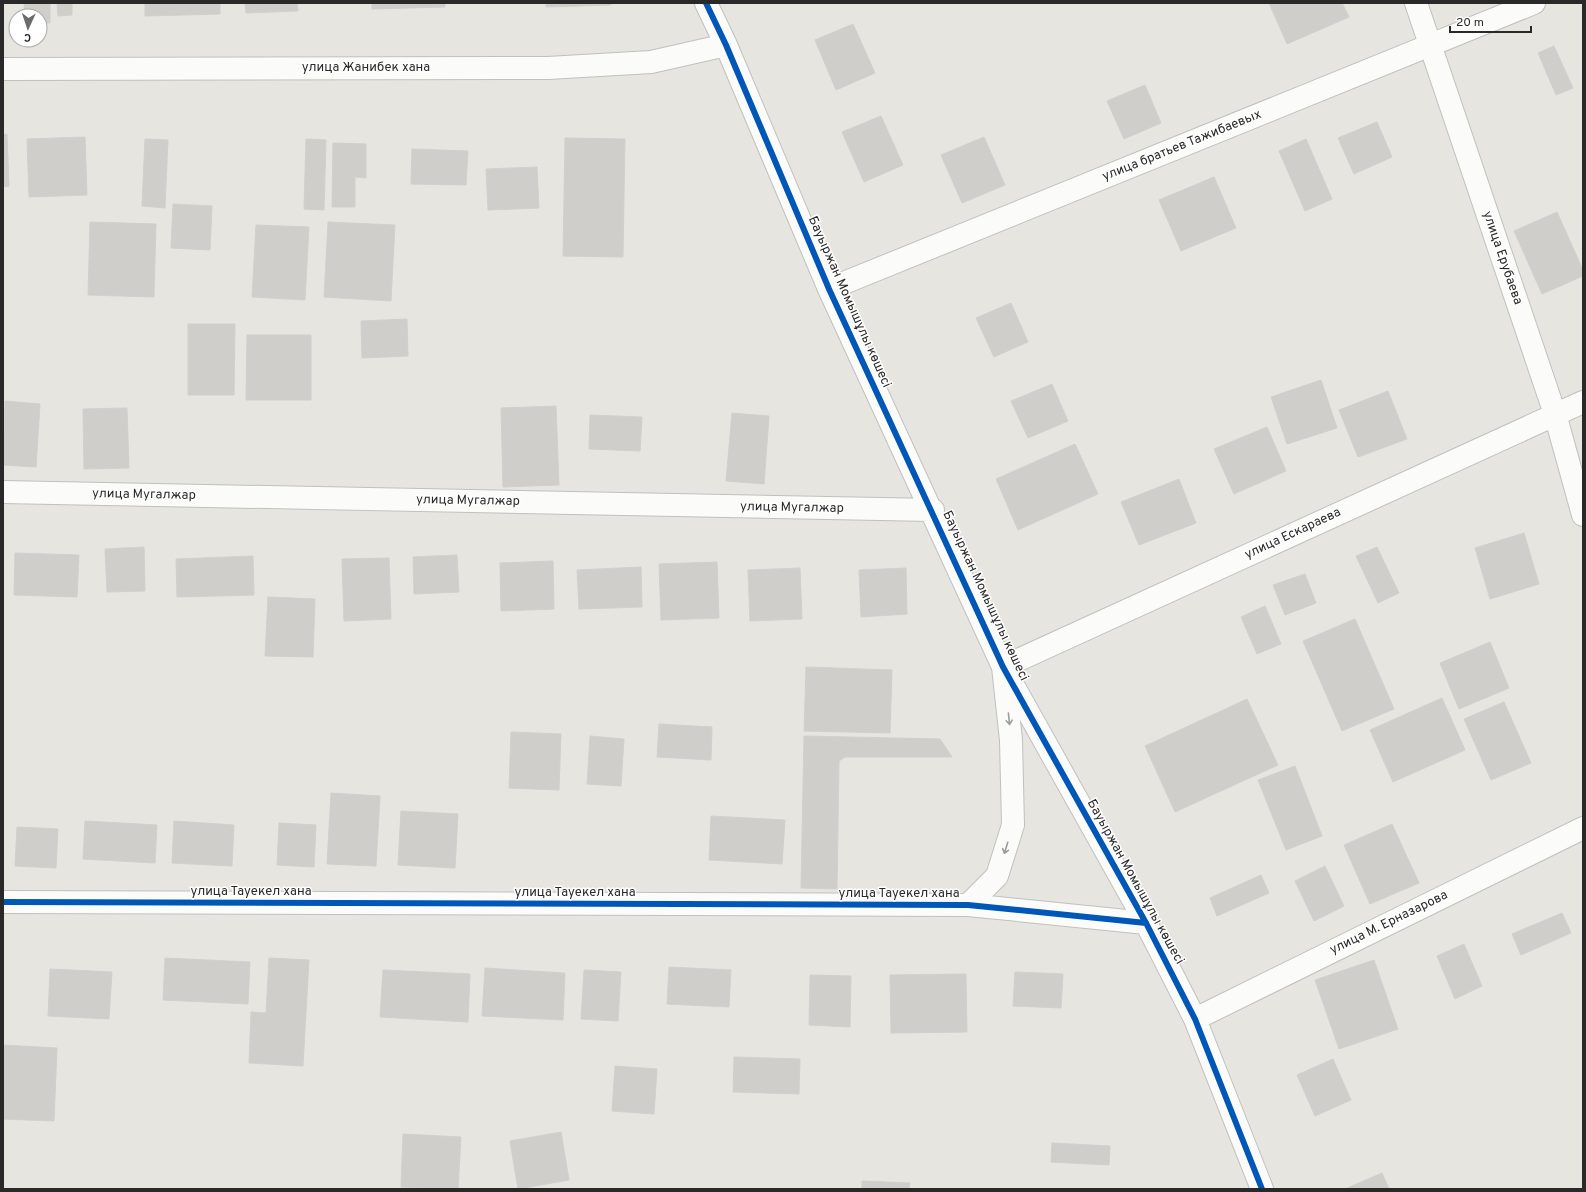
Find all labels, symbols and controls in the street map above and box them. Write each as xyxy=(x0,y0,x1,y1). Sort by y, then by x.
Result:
north arrow xyxy=(8,8,48,48)
scale bar xyxy=(1450,8,1531,34)
text: 20 m xyxy=(1456,15,1484,31)
text: С xyxy=(24,30,31,44)
street label: улица Жанибек хана xyxy=(302,60,430,76)
street label: улица братьев Тажибаевых xyxy=(1100,107,1264,185)
street label: улица Ерубаева xyxy=(1478,209,1526,307)
street label: Бауыржан Момышұлы көшесі xyxy=(804,214,894,390)
street label: улица Мугалжар xyxy=(92,486,196,504)
street label: улица Мугалжар xyxy=(416,492,520,510)
street label: улица Мугалжар xyxy=(740,499,844,517)
street label: улица Ескараева xyxy=(1242,505,1344,563)
street label: Бауыржан Момышұлы көшесі xyxy=(938,508,1032,684)
one-way arrow xyxy=(1005,713,1012,726)
street label: Бауыржан Момышұлы көшесі xyxy=(1083,797,1187,967)
one-way arrow xyxy=(1002,842,1009,855)
street label: улица Тауекел хана xyxy=(190,884,312,900)
street label: улица Тауекел хана xyxy=(514,885,636,901)
street label: улица Тауекел хана xyxy=(838,886,960,902)
street label: улица М. Ерназарова xyxy=(1327,887,1451,959)

